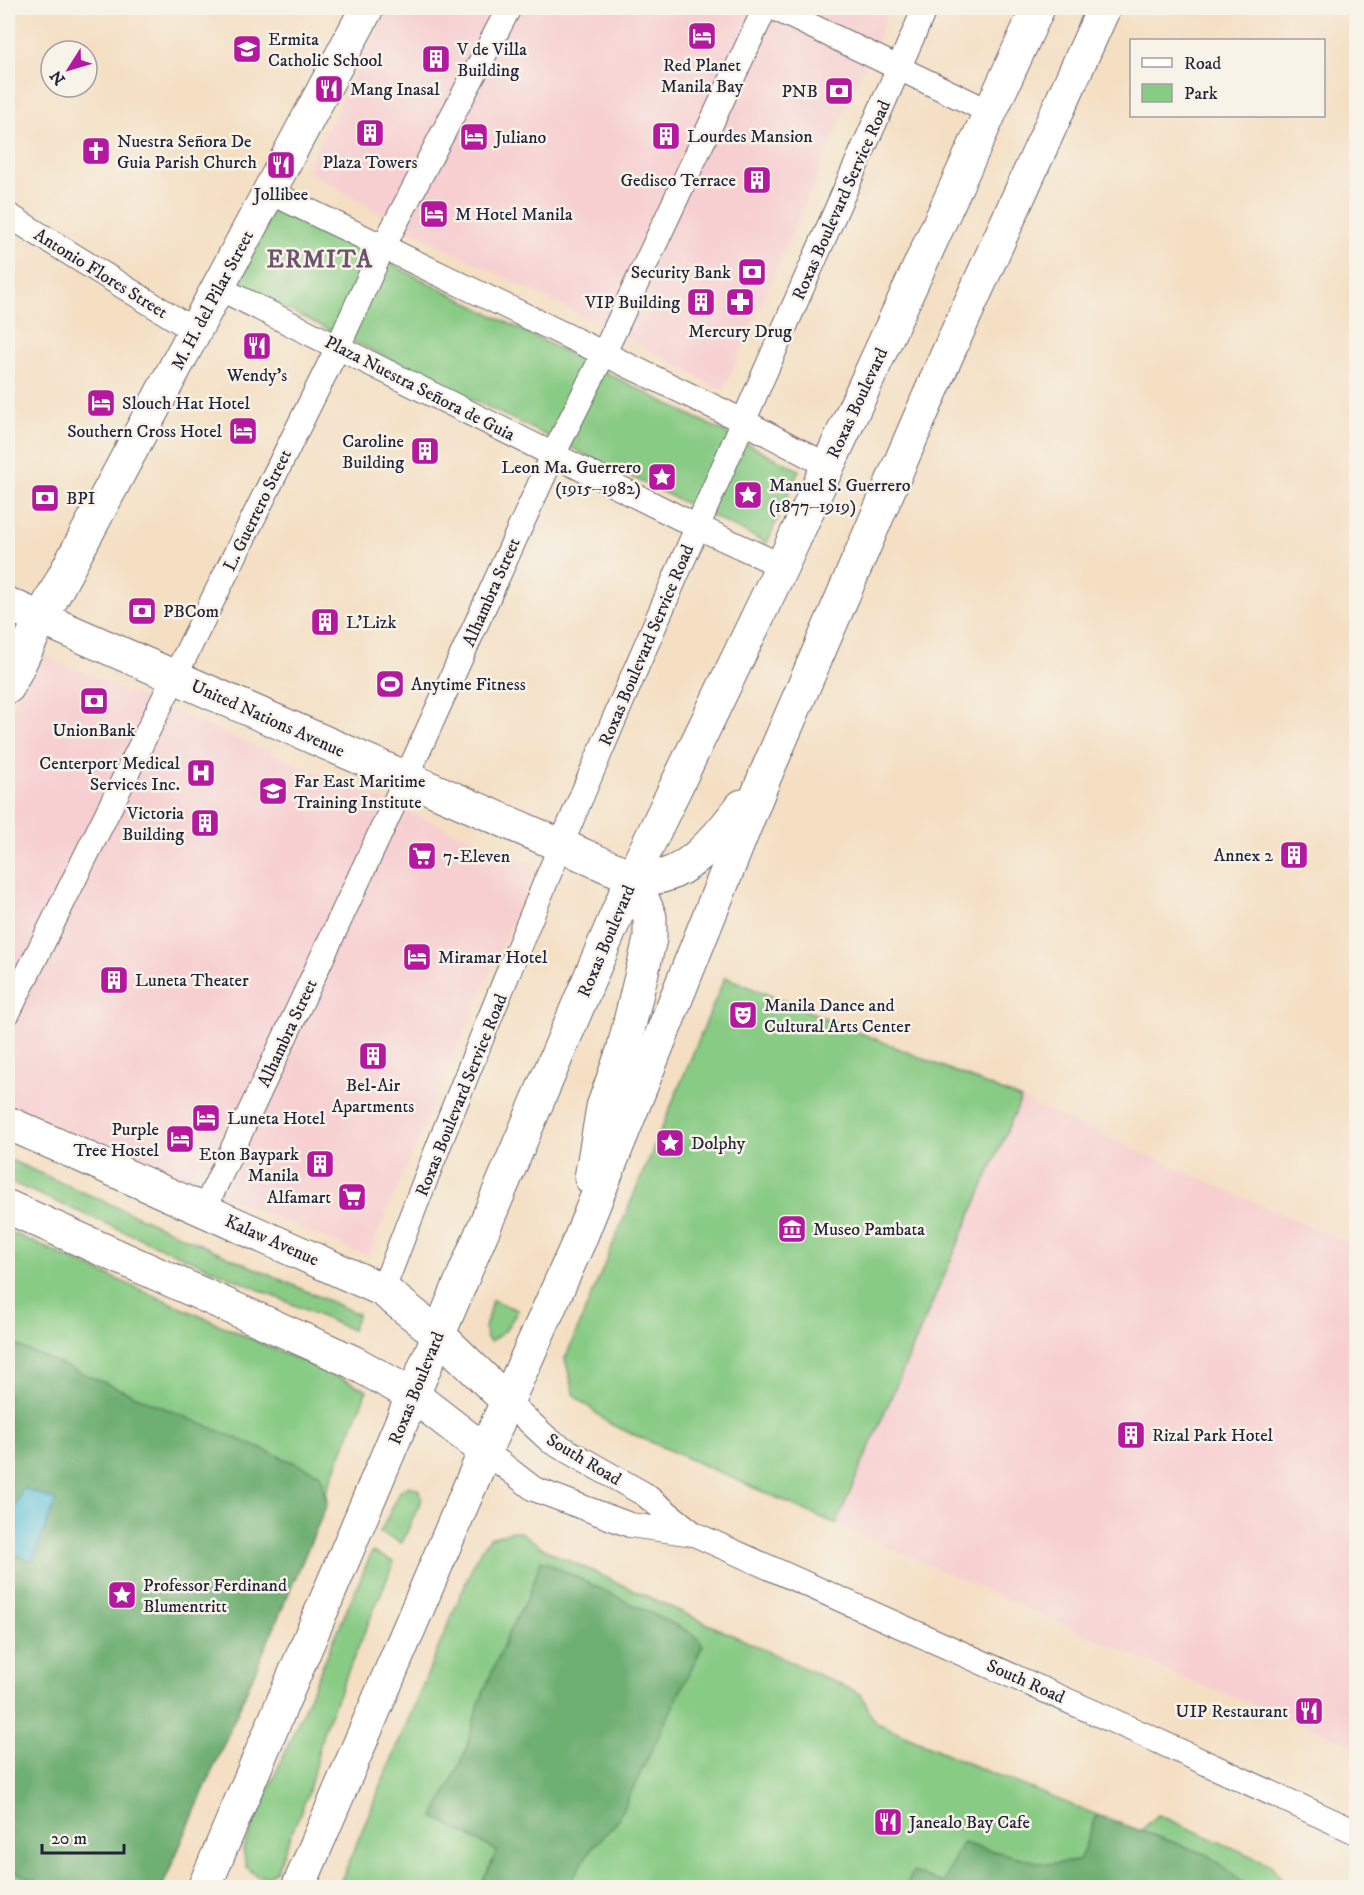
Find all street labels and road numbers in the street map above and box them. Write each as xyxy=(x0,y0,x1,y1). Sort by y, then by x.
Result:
street label: Roxas Boulevard Service Road xyxy=(788,97,896,304)
street label: Antonio Flores Street xyxy=(30,224,172,324)
street label: M. H. del Pilar Street xyxy=(167,227,259,374)
street label: Plaza Nuestra Señora de Guia xyxy=(321,331,519,447)
street label: Roxas Boulevard xyxy=(823,344,893,462)
street label: L. Guerrero Street xyxy=(219,446,297,575)
street label: Alhambra Street xyxy=(458,534,526,650)
street label: Roxas Boulevard Service Road xyxy=(595,541,699,749)
street label: United Nations Avenue xyxy=(187,675,348,763)
street label: Roxas Boulevard xyxy=(573,882,640,1001)
street label: Alhambra Street xyxy=(253,976,323,1091)
street label: Roxas Boulevard Service Road xyxy=(411,991,513,1200)
street label: Kalaw Avenue xyxy=(221,1210,322,1271)
street label: Roxas Boulevard xyxy=(384,1329,450,1448)
street label: South Road xyxy=(542,1429,625,1491)
street label: South Road xyxy=(983,1655,1068,1709)

